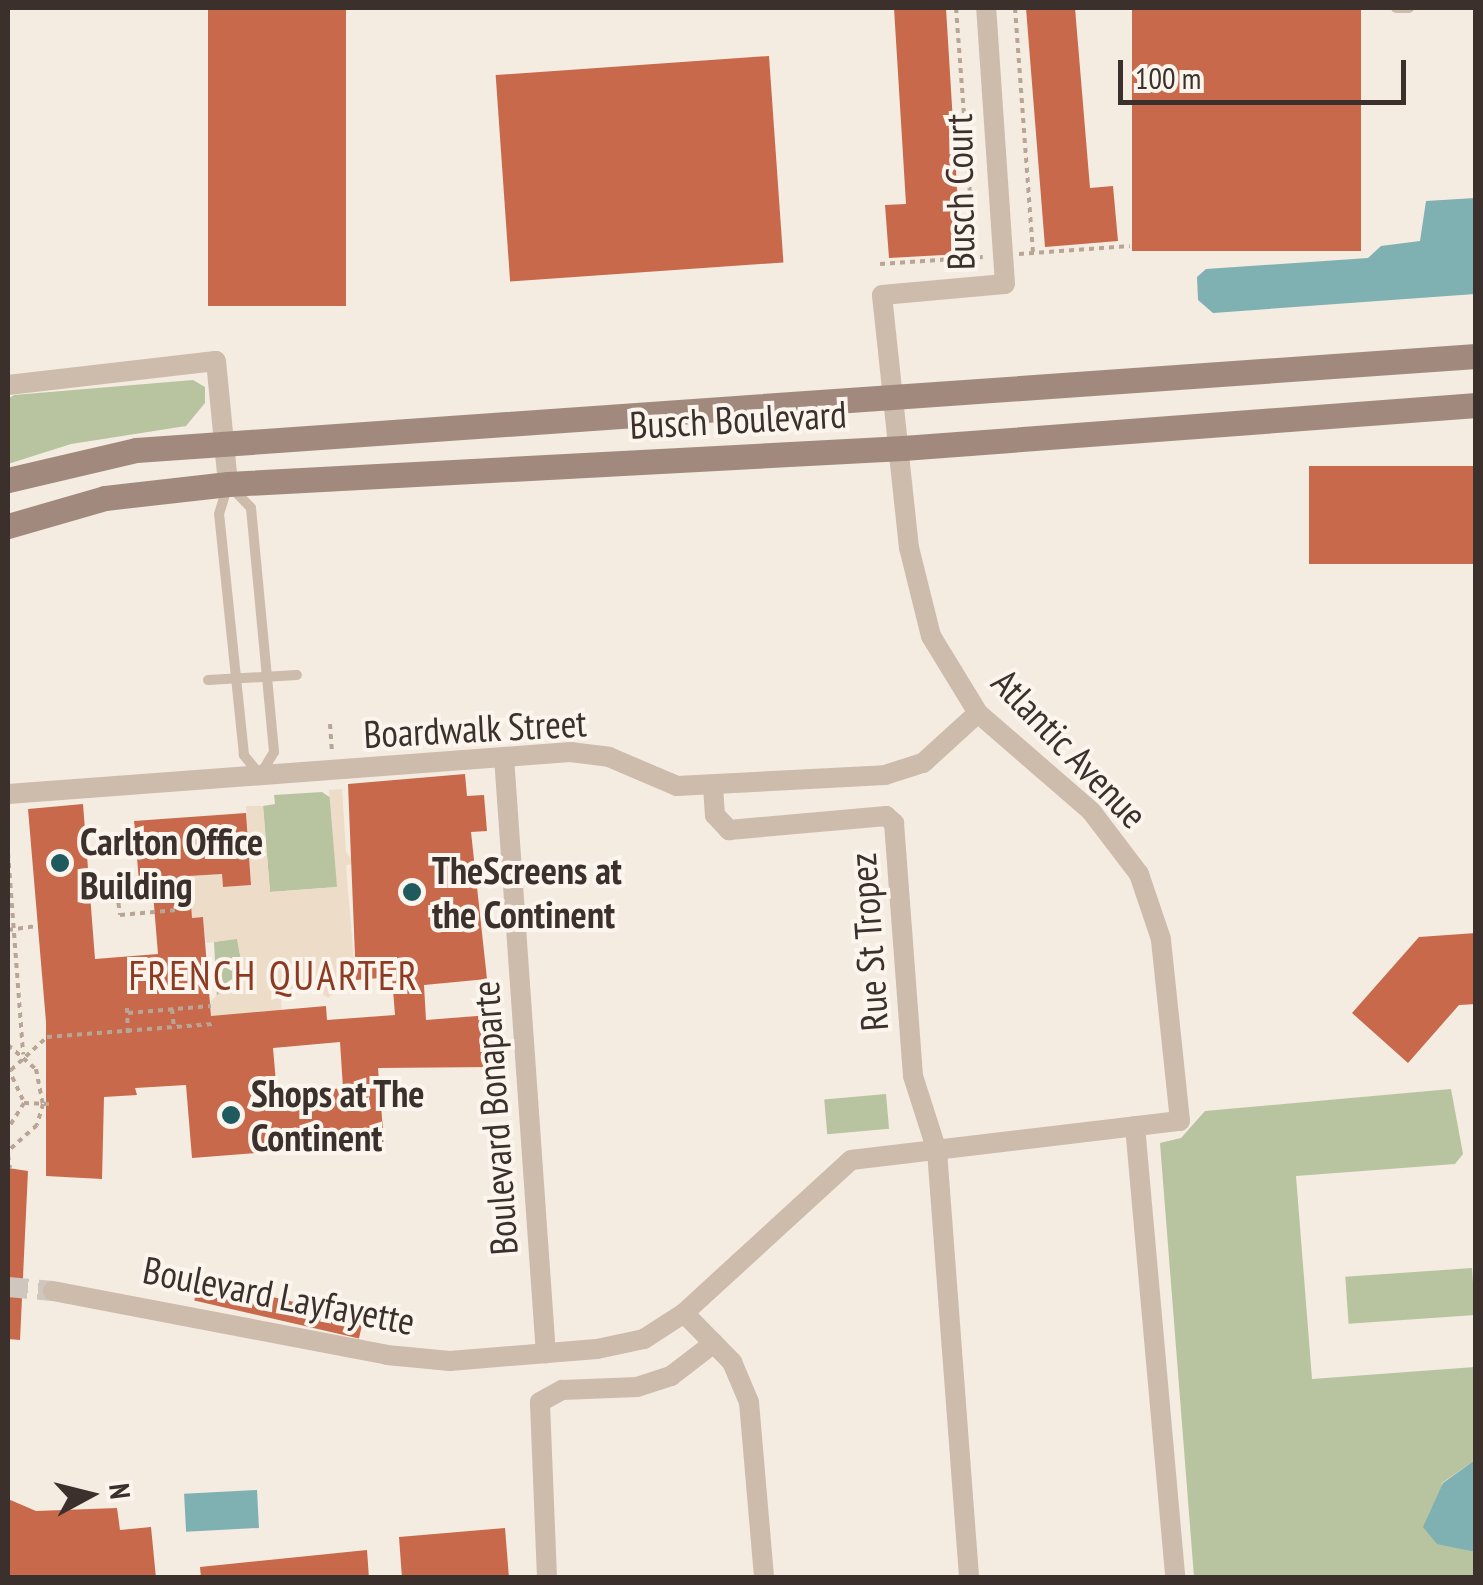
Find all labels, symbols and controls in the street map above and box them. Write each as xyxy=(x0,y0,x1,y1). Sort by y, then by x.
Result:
scale bar xyxy=(1123,40,1410,102)
text: 100 m xyxy=(1135,58,1201,97)
street label: Busch Court xyxy=(935,113,983,271)
street label: Busch Boulevard xyxy=(628,391,848,447)
street label: Atlantic Avenue xyxy=(982,658,1158,838)
street label: Boardwalk Street xyxy=(362,699,588,757)
place label: Carlton Office Building xyxy=(80,818,264,908)
place label: TheScreens at the Continent xyxy=(432,847,622,936)
street label: Rue St Tropez xyxy=(839,851,897,1033)
marker: Carlton Office Building xyxy=(49,852,71,874)
marker: TheScreens at the Continent xyxy=(401,881,423,903)
district label: FRENCH QUARTER xyxy=(129,951,419,999)
street label: Boulevard Bonaparte xyxy=(462,979,526,1257)
place label: Shops at The Continent xyxy=(251,1070,426,1160)
marker: Shops at The Continent xyxy=(220,1104,242,1126)
street label: Boulevard Layfayette xyxy=(139,1246,419,1344)
north arrow xyxy=(40,1445,140,1545)
text: N xyxy=(101,1482,140,1501)

